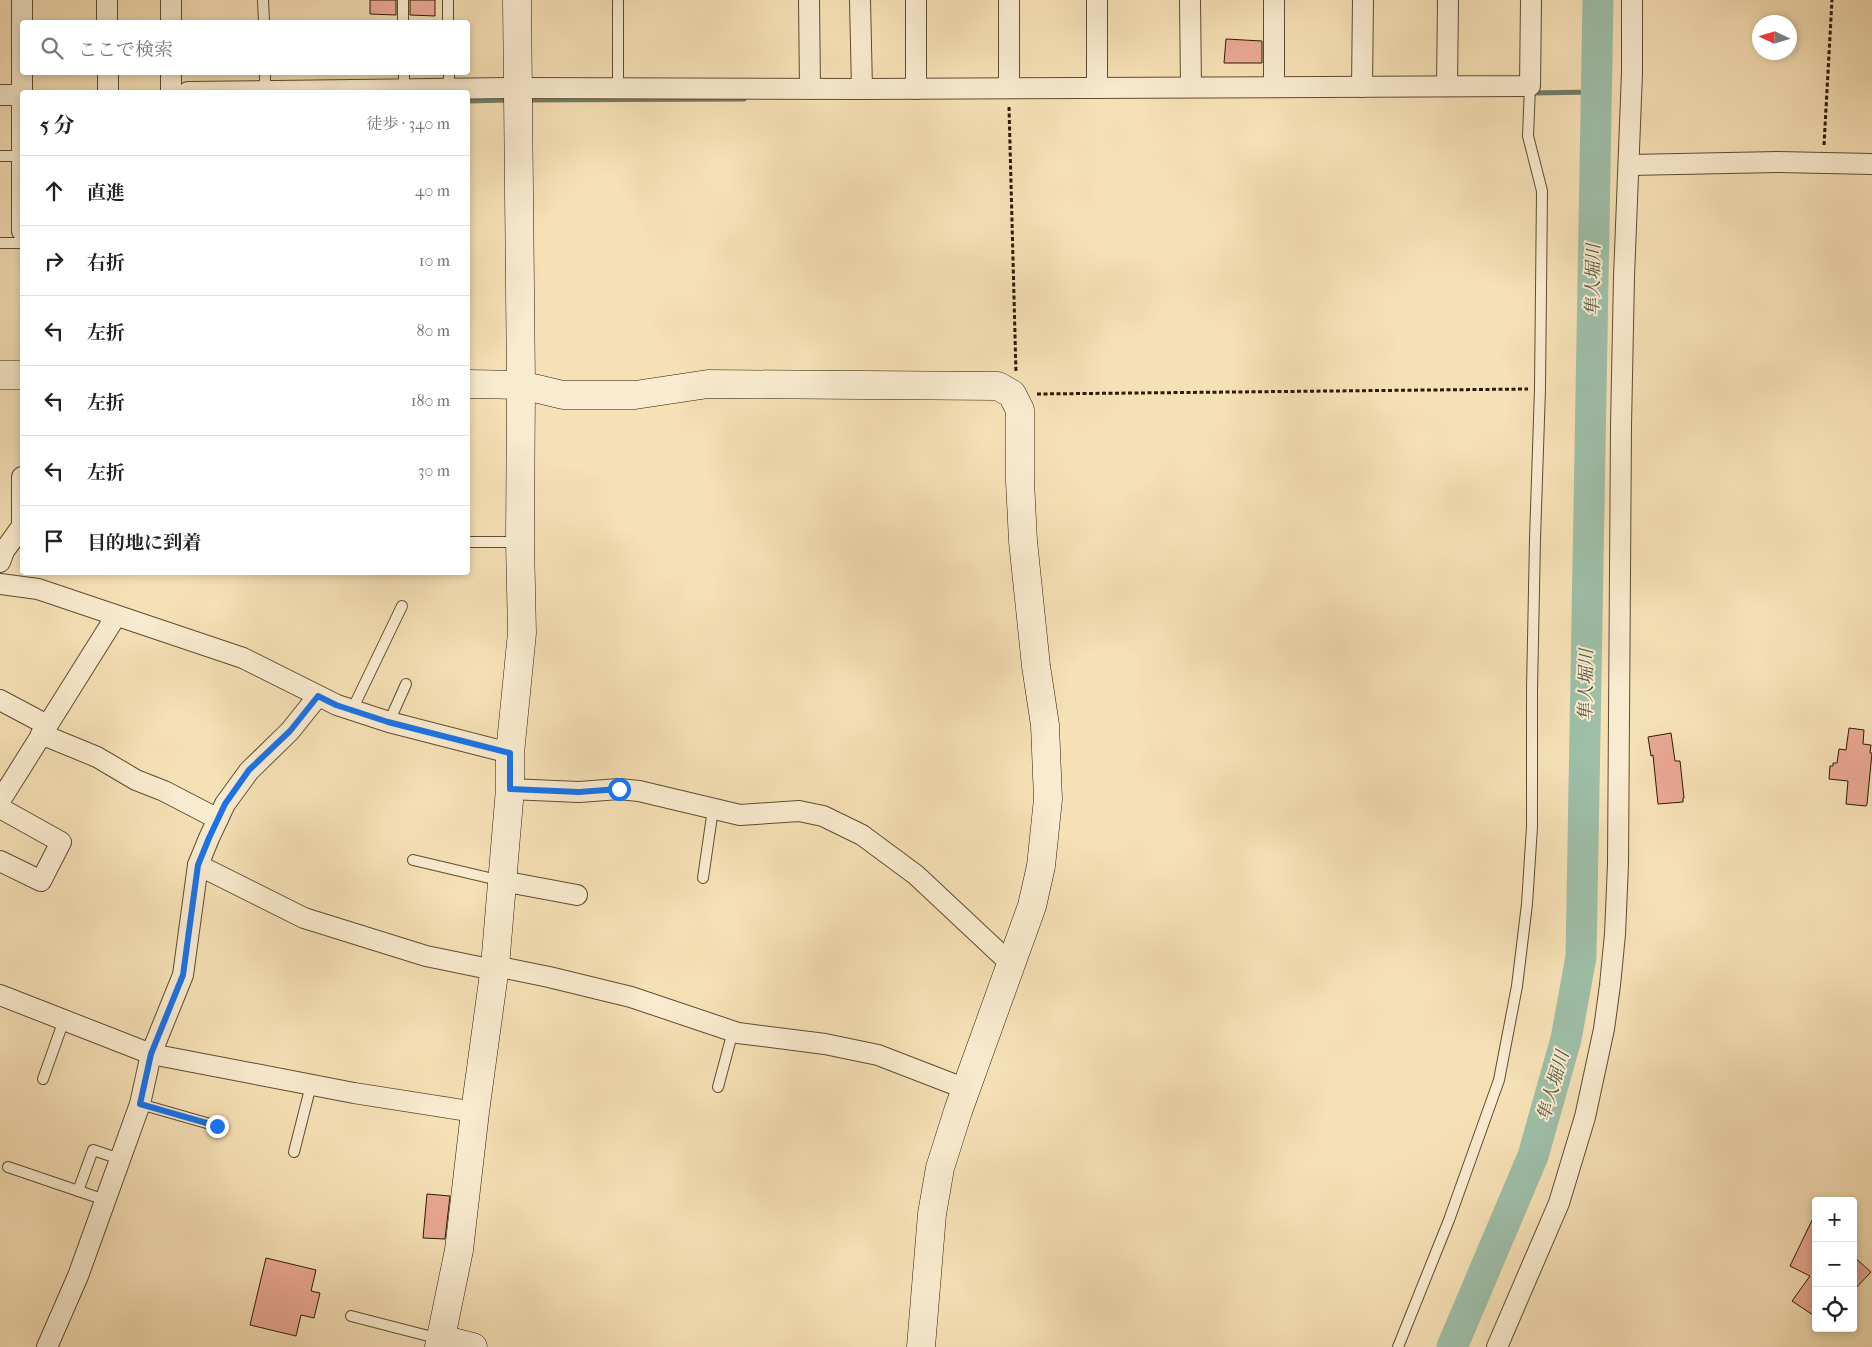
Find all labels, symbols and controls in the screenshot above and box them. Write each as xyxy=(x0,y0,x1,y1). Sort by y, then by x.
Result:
north arrow xyxy=(1752,15,1797,60)
search box xyxy=(20,20,470,75)
icon: search xyxy=(38,34,66,62)
text: ここで検索 xyxy=(78,39,173,61)
text: 5 分 xyxy=(40,113,75,137)
text: 徒歩 · 340 m xyxy=(366,114,450,133)
icon: ahead xyxy=(40,177,68,205)
text: 40 m xyxy=(415,181,450,200)
text: 直進 xyxy=(87,182,125,204)
water label: 隼人堀川 xyxy=(1582,242,1605,316)
icon: right xyxy=(40,247,68,275)
text: 10 m xyxy=(419,251,450,270)
text: 右折 xyxy=(87,252,125,274)
icon: left xyxy=(40,317,68,345)
text: 80 m xyxy=(416,321,450,340)
text: 左折 xyxy=(87,322,125,344)
icon: left xyxy=(40,387,68,415)
text: 180 m xyxy=(411,391,450,410)
text: 左折 xyxy=(87,392,125,414)
icon: left xyxy=(40,457,68,485)
text: 30 m xyxy=(418,461,450,480)
text: 左折 xyxy=(87,462,125,484)
icon: arrive xyxy=(40,527,68,555)
text: 目的地に到着 xyxy=(87,532,201,554)
water label: 隼人堀川 xyxy=(1575,647,1598,721)
route start xyxy=(608,778,631,801)
water label: 隼人堀川 xyxy=(1533,1047,1574,1124)
route end xyxy=(206,1115,229,1138)
map controls xyxy=(1812,1197,1857,1332)
button: + xyxy=(1812,1197,1857,1242)
button: − xyxy=(1812,1242,1857,1287)
button: locate xyxy=(1812,1287,1857,1332)

